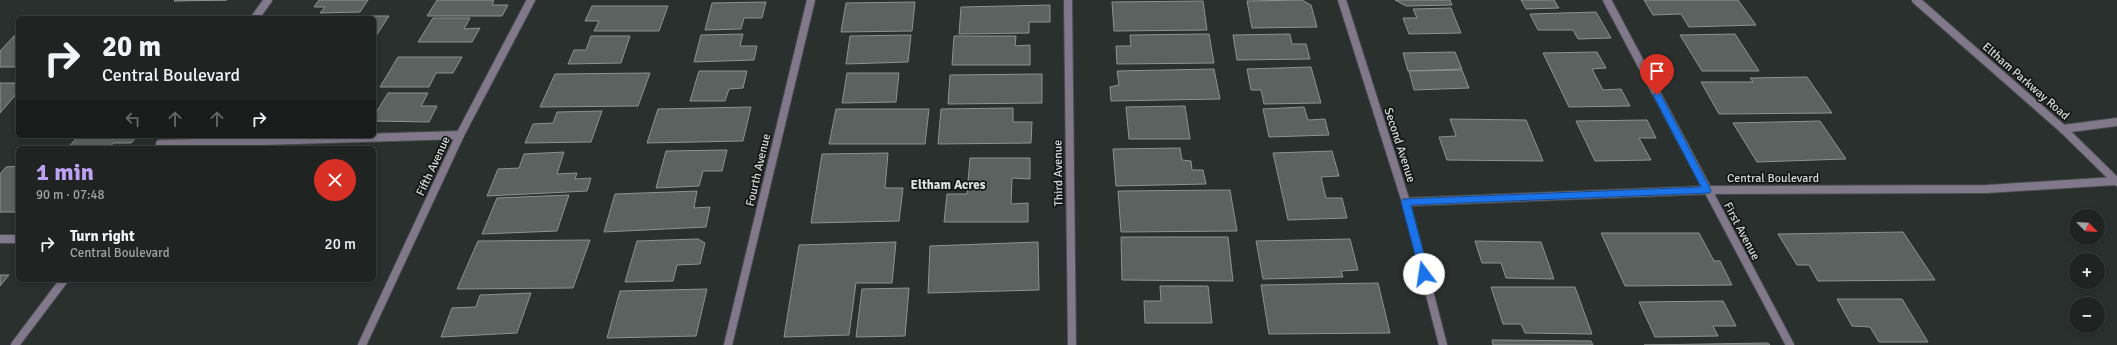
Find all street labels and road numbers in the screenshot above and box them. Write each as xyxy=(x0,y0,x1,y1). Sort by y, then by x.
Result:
street label: Eltham Parkway Road xyxy=(1979,39,2072,123)
street label: Second Avenue xyxy=(1380,106,1419,184)
street label: Fourth Avenue xyxy=(743,132,774,208)
street label: Fifth Avenue xyxy=(413,134,454,198)
street label: Third Avenue xyxy=(1050,140,1067,206)
street label: Central Boulevard xyxy=(1727,171,1819,186)
street label: First Avenue xyxy=(1720,200,1763,263)

